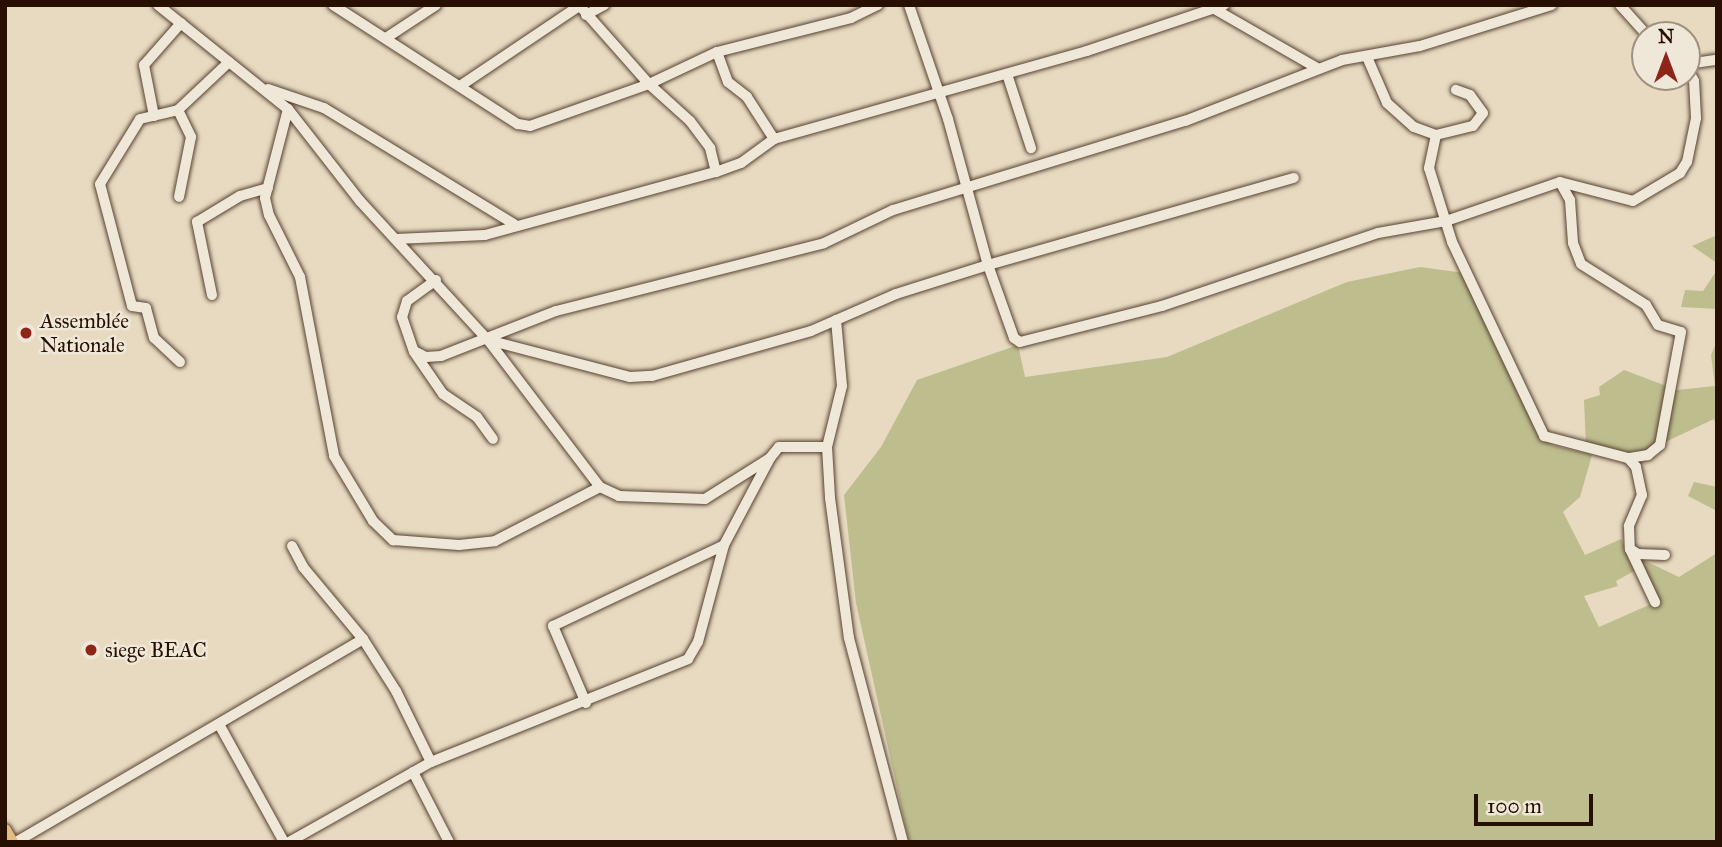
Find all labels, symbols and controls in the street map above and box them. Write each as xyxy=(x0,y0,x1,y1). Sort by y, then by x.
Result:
north arrow xyxy=(1631,21,1701,91)
text: N xyxy=(1658,25,1674,48)
place label: Assemblée Nationale xyxy=(40,308,129,358)
marker: Assemblée Nationale xyxy=(18,325,34,341)
place label: siege BEAC xyxy=(105,637,207,663)
marker: siege BEAC xyxy=(83,642,99,658)
scale bar xyxy=(1477,780,1596,824)
text: 100 m xyxy=(1487,793,1542,819)

